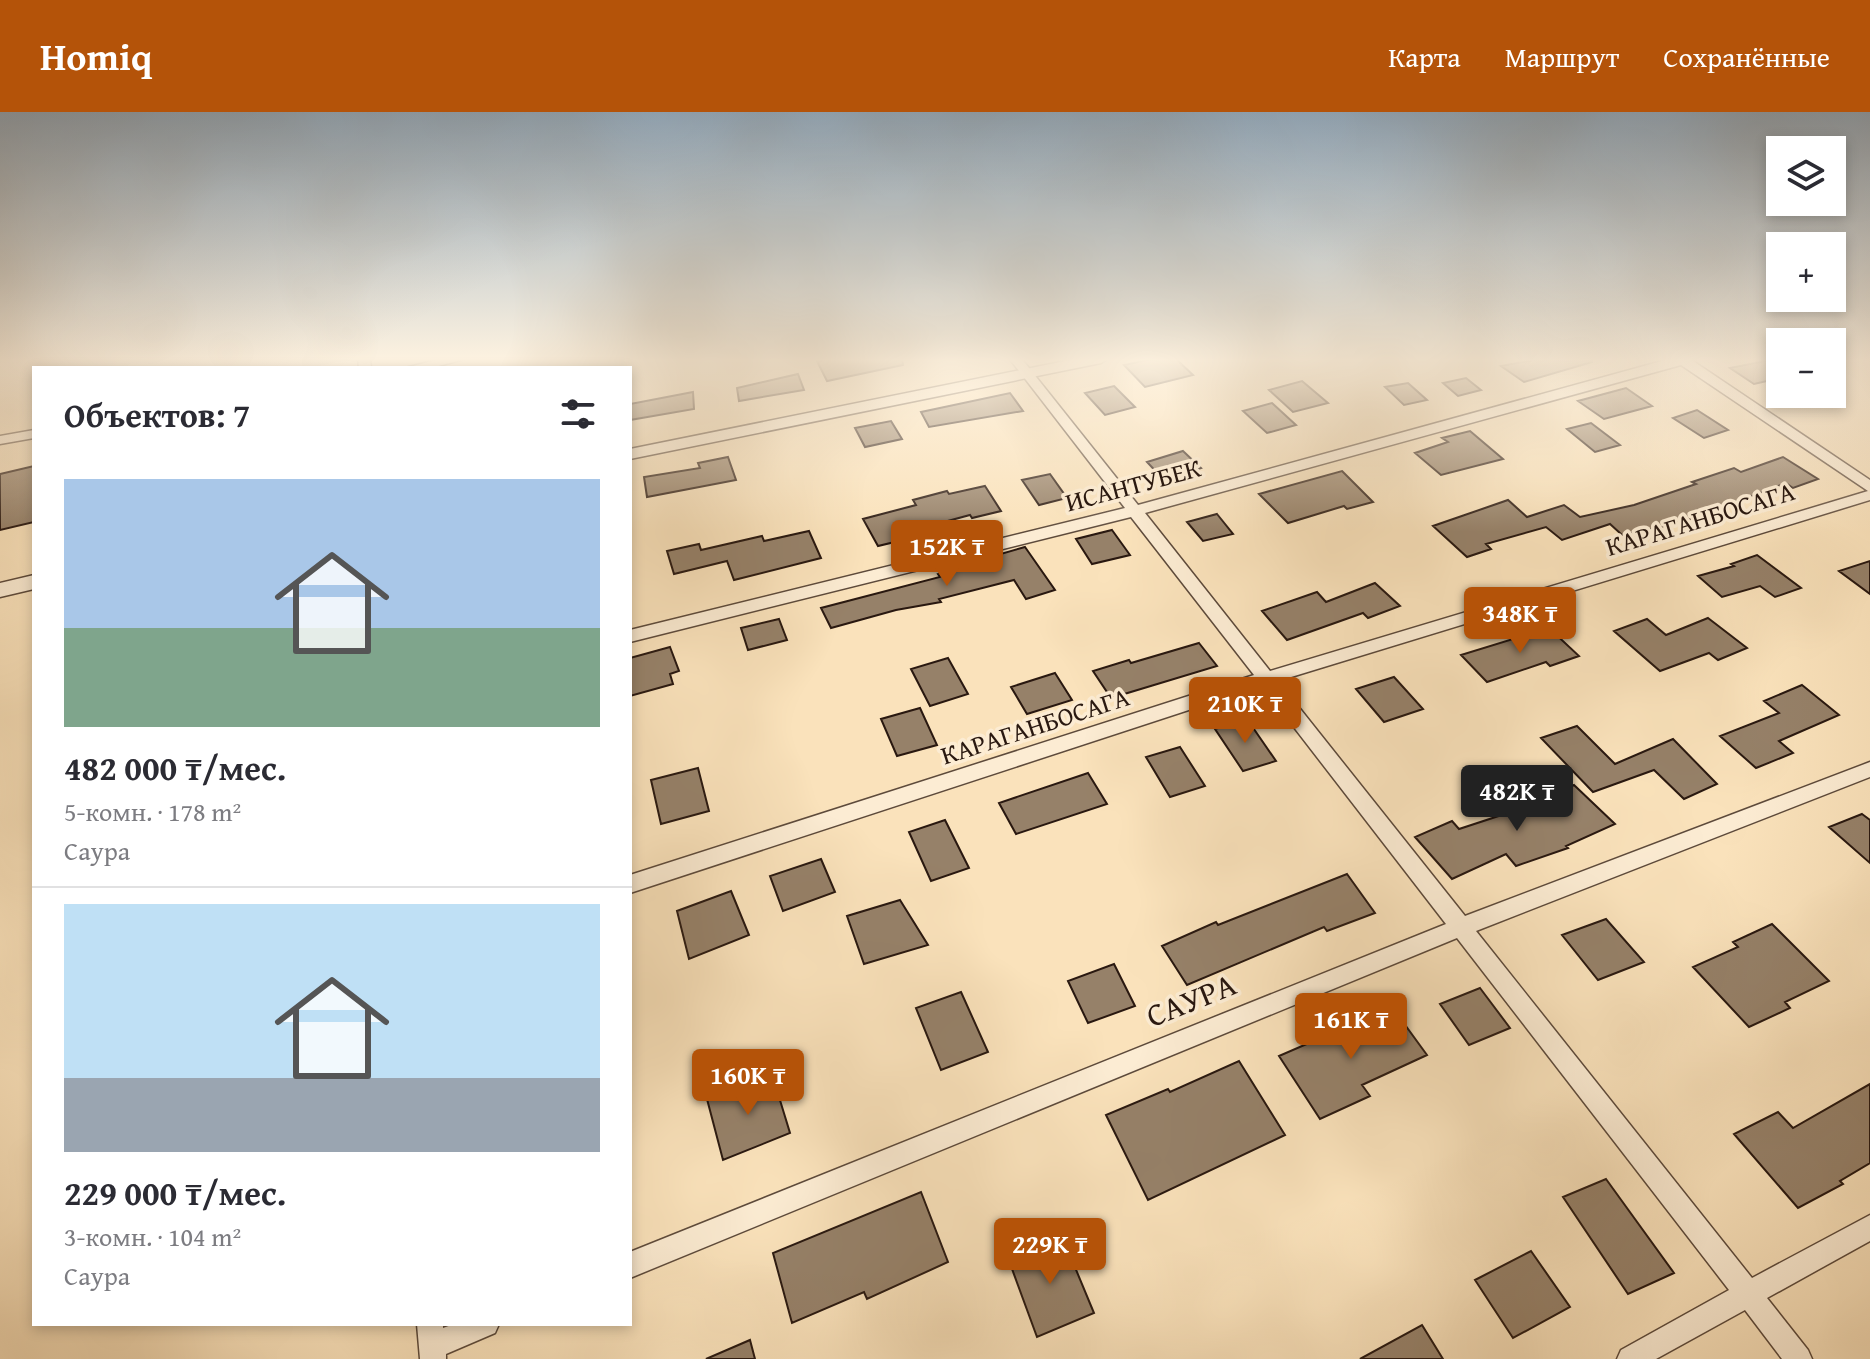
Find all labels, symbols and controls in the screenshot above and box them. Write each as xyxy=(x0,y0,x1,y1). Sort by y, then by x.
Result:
text: Homiq xyxy=(40,28,152,84)
text: Карта xyxy=(1388,36,1461,77)
text: Маршрут xyxy=(1505,36,1619,77)
text: Сохранённые xyxy=(1663,36,1830,77)
map controls xyxy=(1766,136,1846,408)
button: layers xyxy=(1766,136,1846,216)
button: + xyxy=(1766,232,1846,312)
button: − xyxy=(1766,328,1846,408)
text: Объектов: 7 xyxy=(64,390,250,439)
icon: filters xyxy=(556,392,600,436)
street label: ИСАНТУБЕК xyxy=(1061,448,1205,521)
street label: КАРАГАНБОСАГА xyxy=(1600,471,1799,566)
pin: 152K ₸ xyxy=(882,520,1012,588)
text: 152K ₸ xyxy=(909,526,985,565)
icon: home xyxy=(260,531,404,675)
pin: 348K ₸ xyxy=(1455,587,1585,655)
text: 348K ₸ xyxy=(1482,593,1558,632)
street label: КАРАГАНБОСАГА xyxy=(936,677,1134,774)
pin: 210K ₸ xyxy=(1180,677,1310,745)
text: 210K ₸ xyxy=(1207,683,1283,722)
text: 482 000 ₸/мес. xyxy=(64,743,286,792)
pin: 482K ₸ xyxy=(1452,765,1582,833)
text: 482K ₸ xyxy=(1479,771,1555,810)
text: 5-комн. · 178 m² xyxy=(64,792,241,831)
text: Саура xyxy=(64,831,130,870)
icon: home xyxy=(260,956,404,1100)
street label: САУРА xyxy=(1139,960,1243,1039)
pin: 161K ₸ xyxy=(1286,993,1416,1061)
text: 161K ₸ xyxy=(1313,999,1389,1038)
pin: 160K ₸ xyxy=(683,1049,813,1117)
text: 160K ₸ xyxy=(710,1055,786,1094)
text: 229 000 ₸/мес. xyxy=(64,1168,286,1217)
text: 3-комн. · 104 m² xyxy=(64,1217,241,1256)
pin: 229K ₸ xyxy=(985,1218,1115,1286)
text: 229K ₸ xyxy=(1012,1224,1088,1263)
text: Саура xyxy=(64,1256,130,1295)

